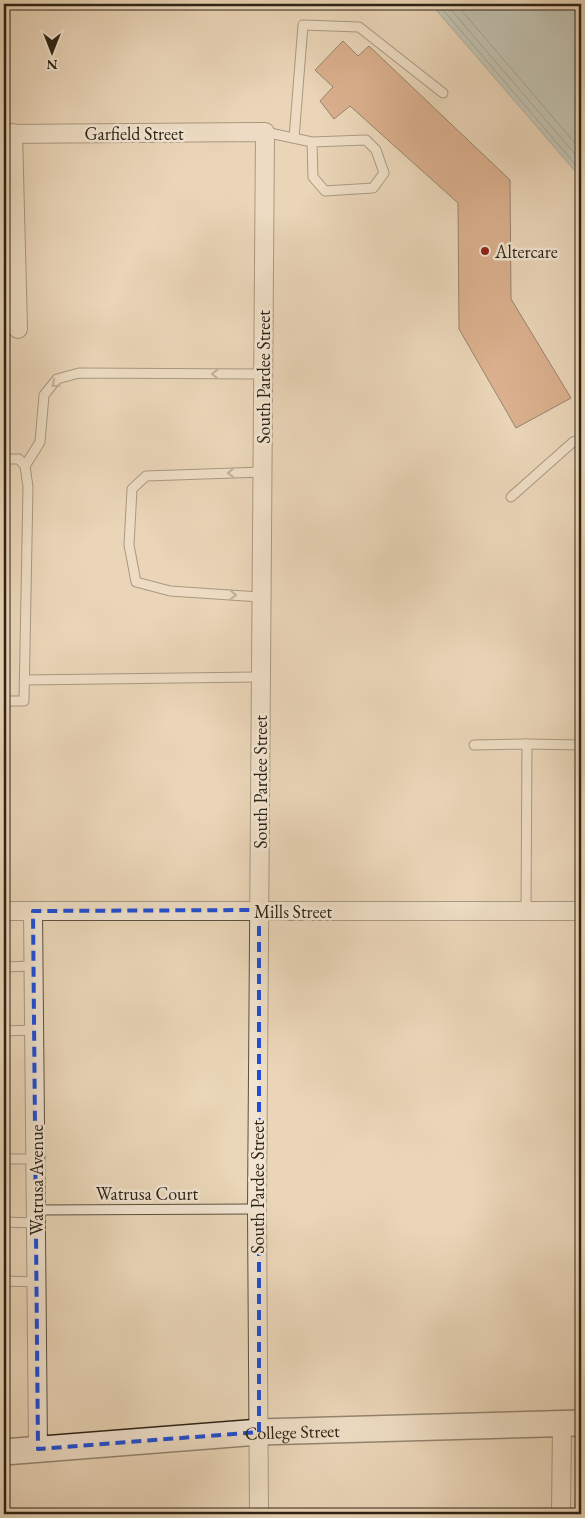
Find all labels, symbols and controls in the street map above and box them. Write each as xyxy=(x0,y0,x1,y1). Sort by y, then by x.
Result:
north arrow xyxy=(28,28,78,78)
text: N xyxy=(46,56,58,74)
street label: Garfield Street xyxy=(84,122,184,145)
place label: Altercare xyxy=(494,240,558,263)
marker: Altercare xyxy=(479,245,491,257)
street label: South Pardee Street xyxy=(252,310,275,444)
one-way arrow xyxy=(210,369,218,379)
one-way arrow xyxy=(52,378,61,387)
one-way arrow xyxy=(227,468,235,478)
one-way arrow xyxy=(229,589,237,600)
street label: South Pardee Street xyxy=(249,715,272,849)
street label: Mills Street xyxy=(254,900,332,923)
street label: South Pardee Street xyxy=(246,1120,269,1254)
street label: Watrusa Avenue xyxy=(25,1124,48,1236)
street label: Watrusa Court xyxy=(96,1182,199,1205)
street label: College Street xyxy=(244,1418,340,1445)

